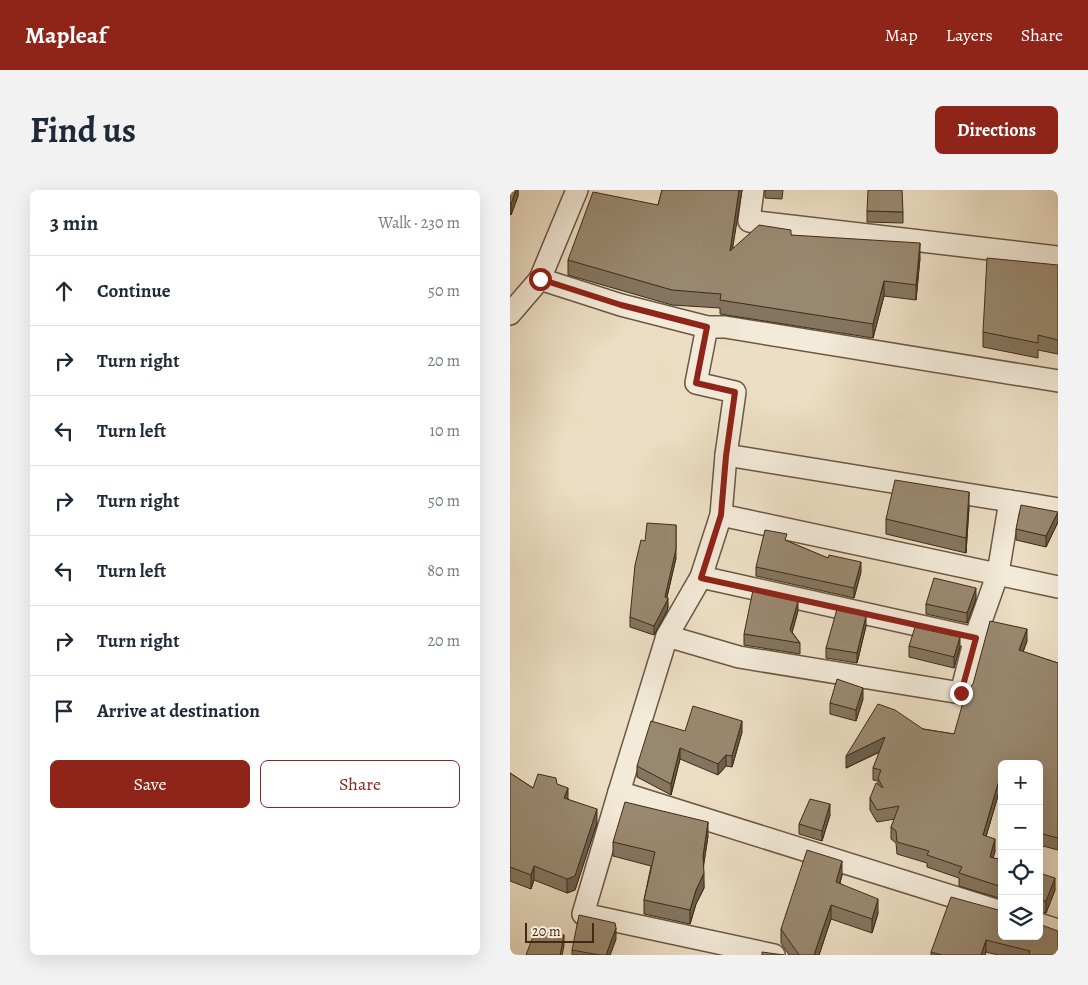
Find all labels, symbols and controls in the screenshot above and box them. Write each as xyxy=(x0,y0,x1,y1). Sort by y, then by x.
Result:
text: Mapleaf xyxy=(25,19,107,51)
text: Map xyxy=(885,23,918,47)
text: Layers xyxy=(946,23,993,47)
text: Share xyxy=(1021,23,1063,47)
text: Find us xyxy=(30,106,136,154)
button: Directions xyxy=(935,106,1058,154)
text: 3 min xyxy=(50,209,98,237)
text: Walk · 230 m xyxy=(378,212,460,234)
route start xyxy=(529,268,552,291)
icon: ahead xyxy=(50,277,78,305)
text: Continue xyxy=(97,278,171,304)
text: 50 m xyxy=(428,280,460,302)
icon: right xyxy=(50,347,78,375)
text: Turn right xyxy=(97,348,179,374)
text: 20 m xyxy=(427,350,460,372)
icon: left xyxy=(50,417,78,445)
text: Turn left xyxy=(97,418,166,444)
text: 10 m xyxy=(430,420,460,442)
icon: right xyxy=(50,487,78,515)
text: Turn right xyxy=(97,488,179,514)
text: 50 m xyxy=(428,490,460,512)
icon: left xyxy=(50,557,78,585)
text: Turn left xyxy=(97,558,166,584)
text: 80 m xyxy=(427,560,460,582)
icon: right xyxy=(50,627,78,655)
text: Turn right xyxy=(97,628,179,654)
text: 20 m xyxy=(427,630,460,652)
route end xyxy=(950,682,973,705)
icon: arrive xyxy=(50,697,78,725)
text: Arrive at destination xyxy=(97,698,260,724)
button: Save xyxy=(50,760,250,808)
button: Share xyxy=(260,760,460,808)
map controls xyxy=(998,760,1043,940)
button: + xyxy=(998,760,1043,805)
button: − xyxy=(998,805,1043,850)
button: locate xyxy=(998,850,1043,895)
button: layers xyxy=(998,895,1043,940)
scale bar xyxy=(525,920,594,943)
text: 20 m xyxy=(532,922,561,941)

